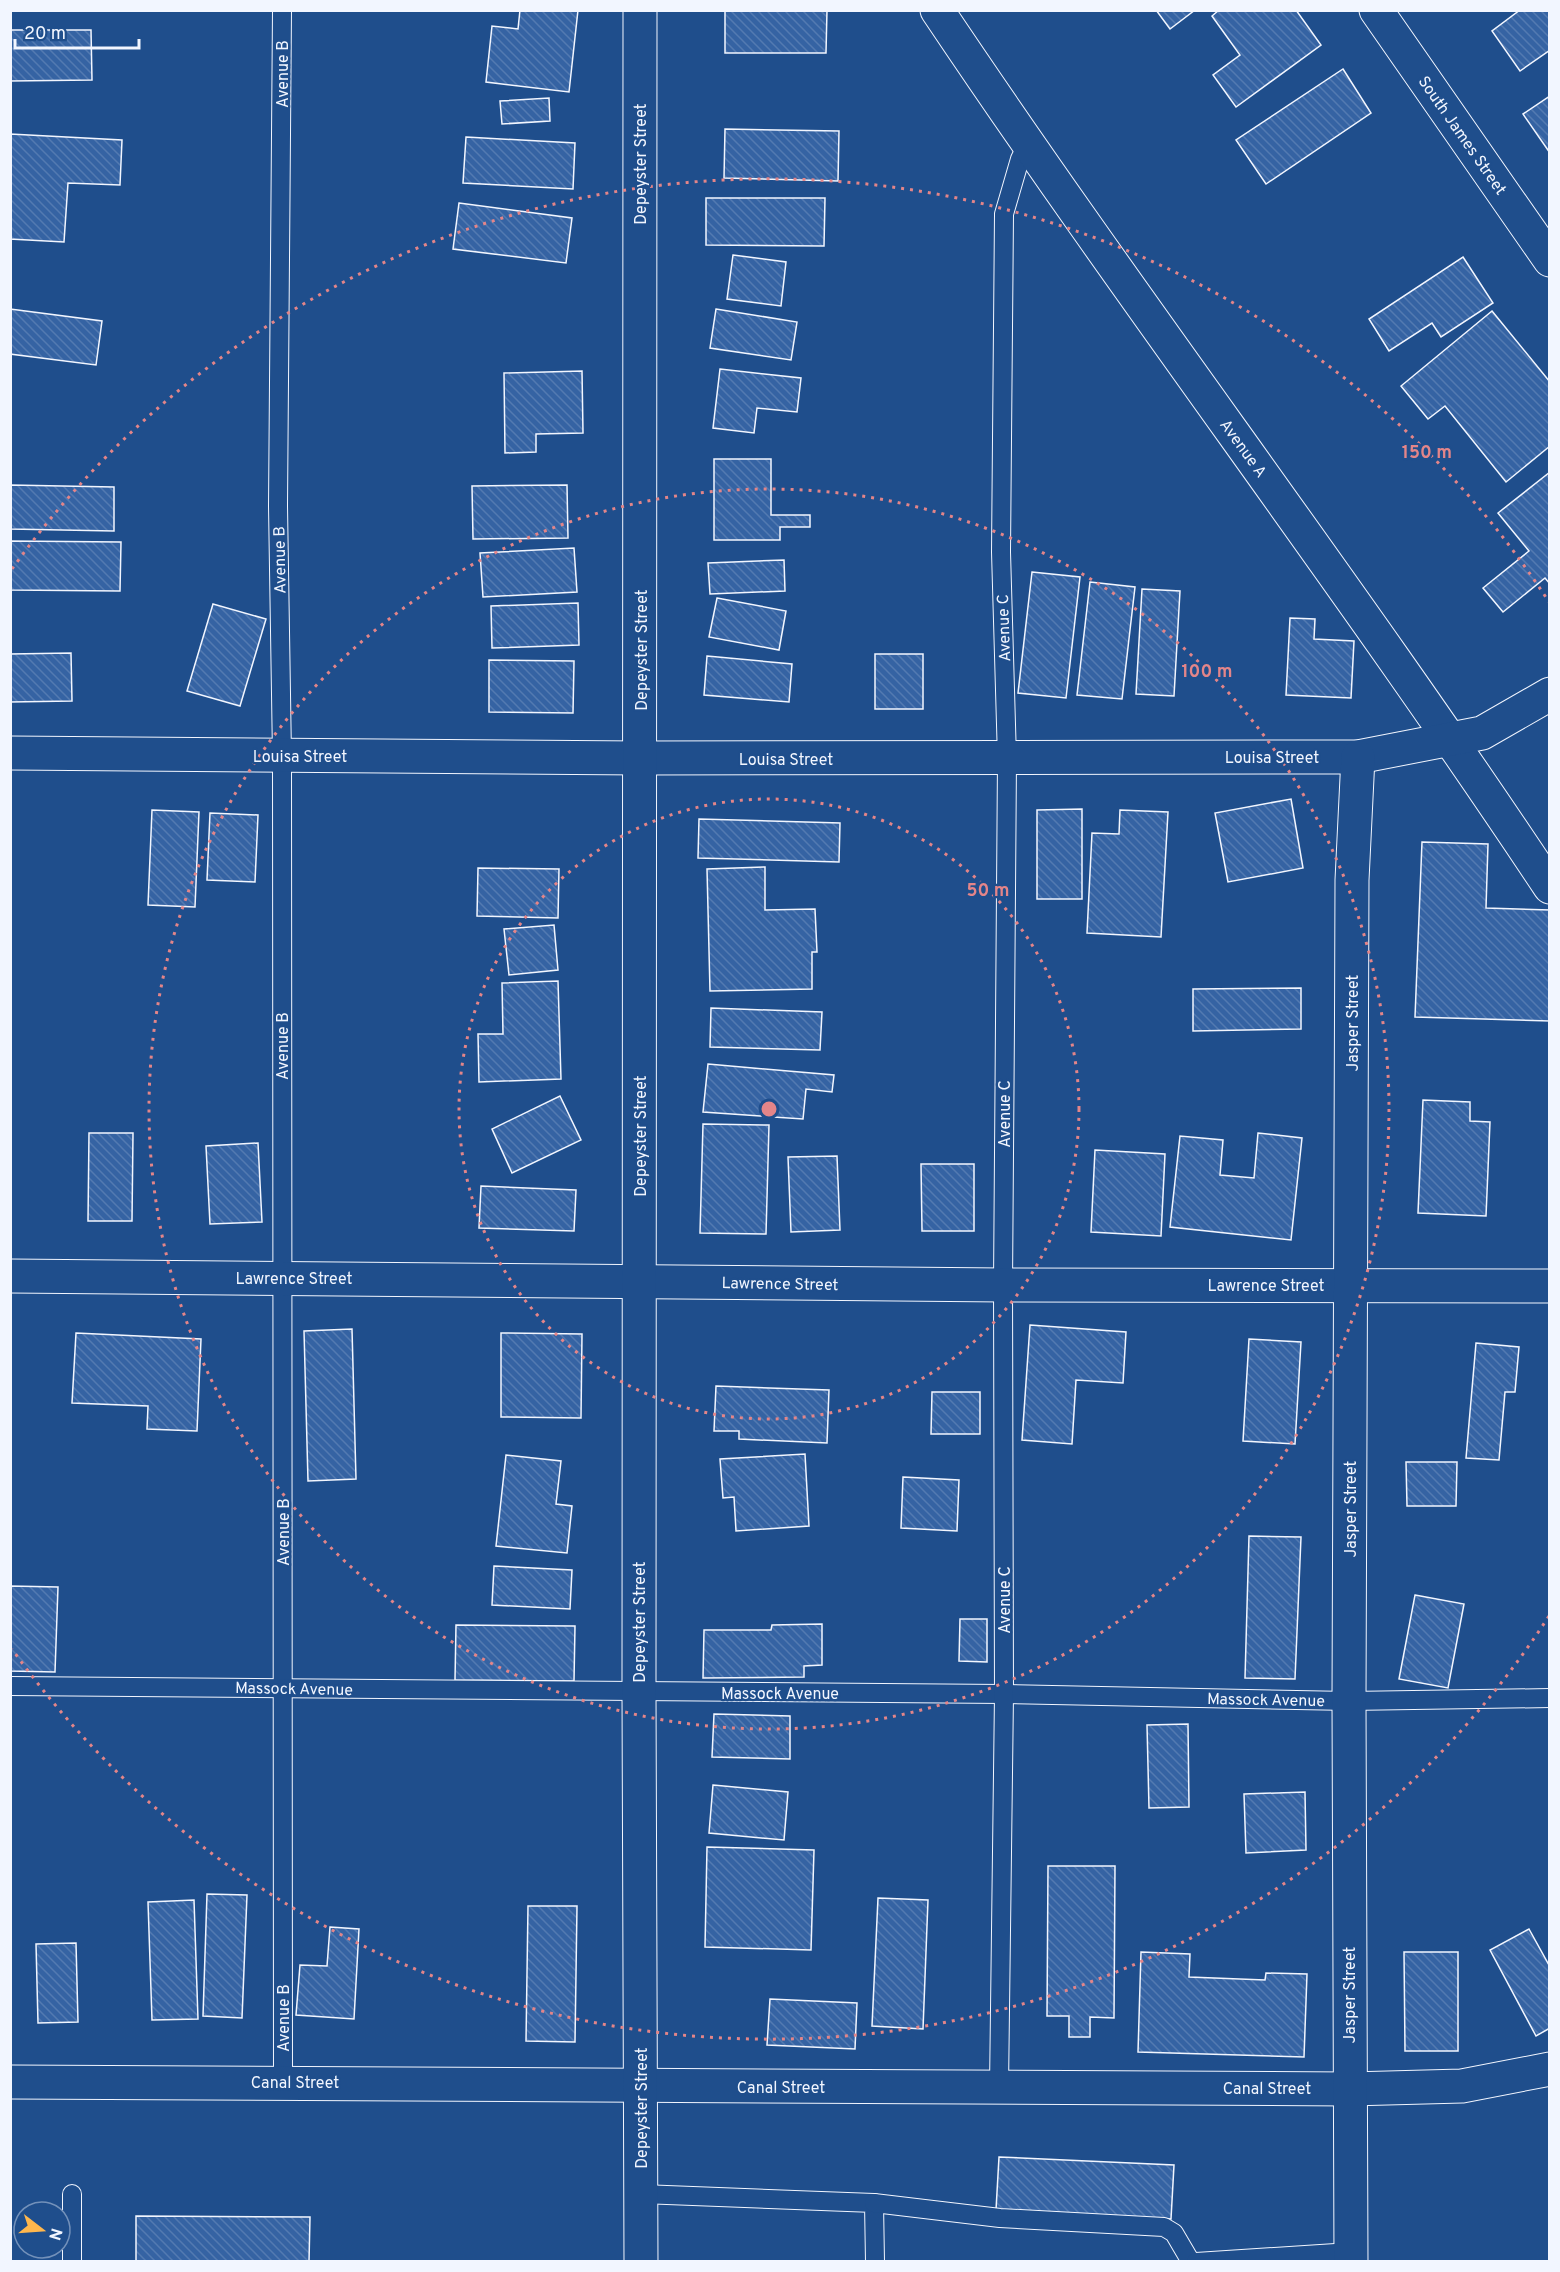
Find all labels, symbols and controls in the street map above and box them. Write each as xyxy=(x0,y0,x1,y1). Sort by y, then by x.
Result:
scale bar xyxy=(15,12,140,50)
text: 20 m xyxy=(24,23,66,46)
street label: Avenue B xyxy=(274,40,294,108)
street label: South James Street xyxy=(1413,73,1510,199)
street label: Depeyster Street xyxy=(632,103,652,225)
street label: Avenue A xyxy=(1214,416,1270,482)
text: 150 m xyxy=(1402,442,1452,465)
street label: Avenue B xyxy=(270,526,292,594)
street label: Depeyster Street xyxy=(633,589,653,711)
street label: Avenue C xyxy=(994,594,1016,662)
text: 100 m xyxy=(1181,661,1233,684)
street label: Louisa Street xyxy=(253,748,347,768)
street label: Louisa Street xyxy=(1225,749,1319,769)
street label: Louisa Street xyxy=(739,751,833,771)
text: 50 m xyxy=(966,880,1010,903)
street label: Jasper Street xyxy=(1344,975,1364,1071)
street label: Avenue B xyxy=(274,1012,294,1080)
street label: Depeyster Street xyxy=(632,1075,652,1197)
street label: Avenue C xyxy=(996,1080,1016,1148)
centre of rings xyxy=(759,1099,779,1119)
street label: Lawrence Street xyxy=(235,1270,353,1290)
street label: Lawrence Street xyxy=(721,1274,839,1296)
street label: Lawrence Street xyxy=(1207,1277,1325,1297)
street label: Jasper Street xyxy=(1342,1461,1362,1557)
street label: Avenue B xyxy=(275,1498,295,1566)
street label: Depeyster Street xyxy=(631,1561,651,1683)
street label: Avenue C xyxy=(996,1566,1016,1634)
street label: Massock Avenue xyxy=(235,1679,353,1701)
street label: Massock Avenue xyxy=(721,1685,839,1705)
street label: Massock Avenue xyxy=(1207,1690,1325,1712)
street label: Jasper Street xyxy=(1341,1947,1361,2043)
street label: Avenue B xyxy=(275,1984,295,2052)
street label: Depeyster Street xyxy=(633,2047,653,2169)
street label: Canal Street xyxy=(251,2074,339,2094)
street label: Canal Street xyxy=(737,2079,825,2099)
street label: Canal Street xyxy=(1223,2080,1311,2100)
north arrow xyxy=(12,2200,72,2260)
text: N xyxy=(43,2225,66,2242)

